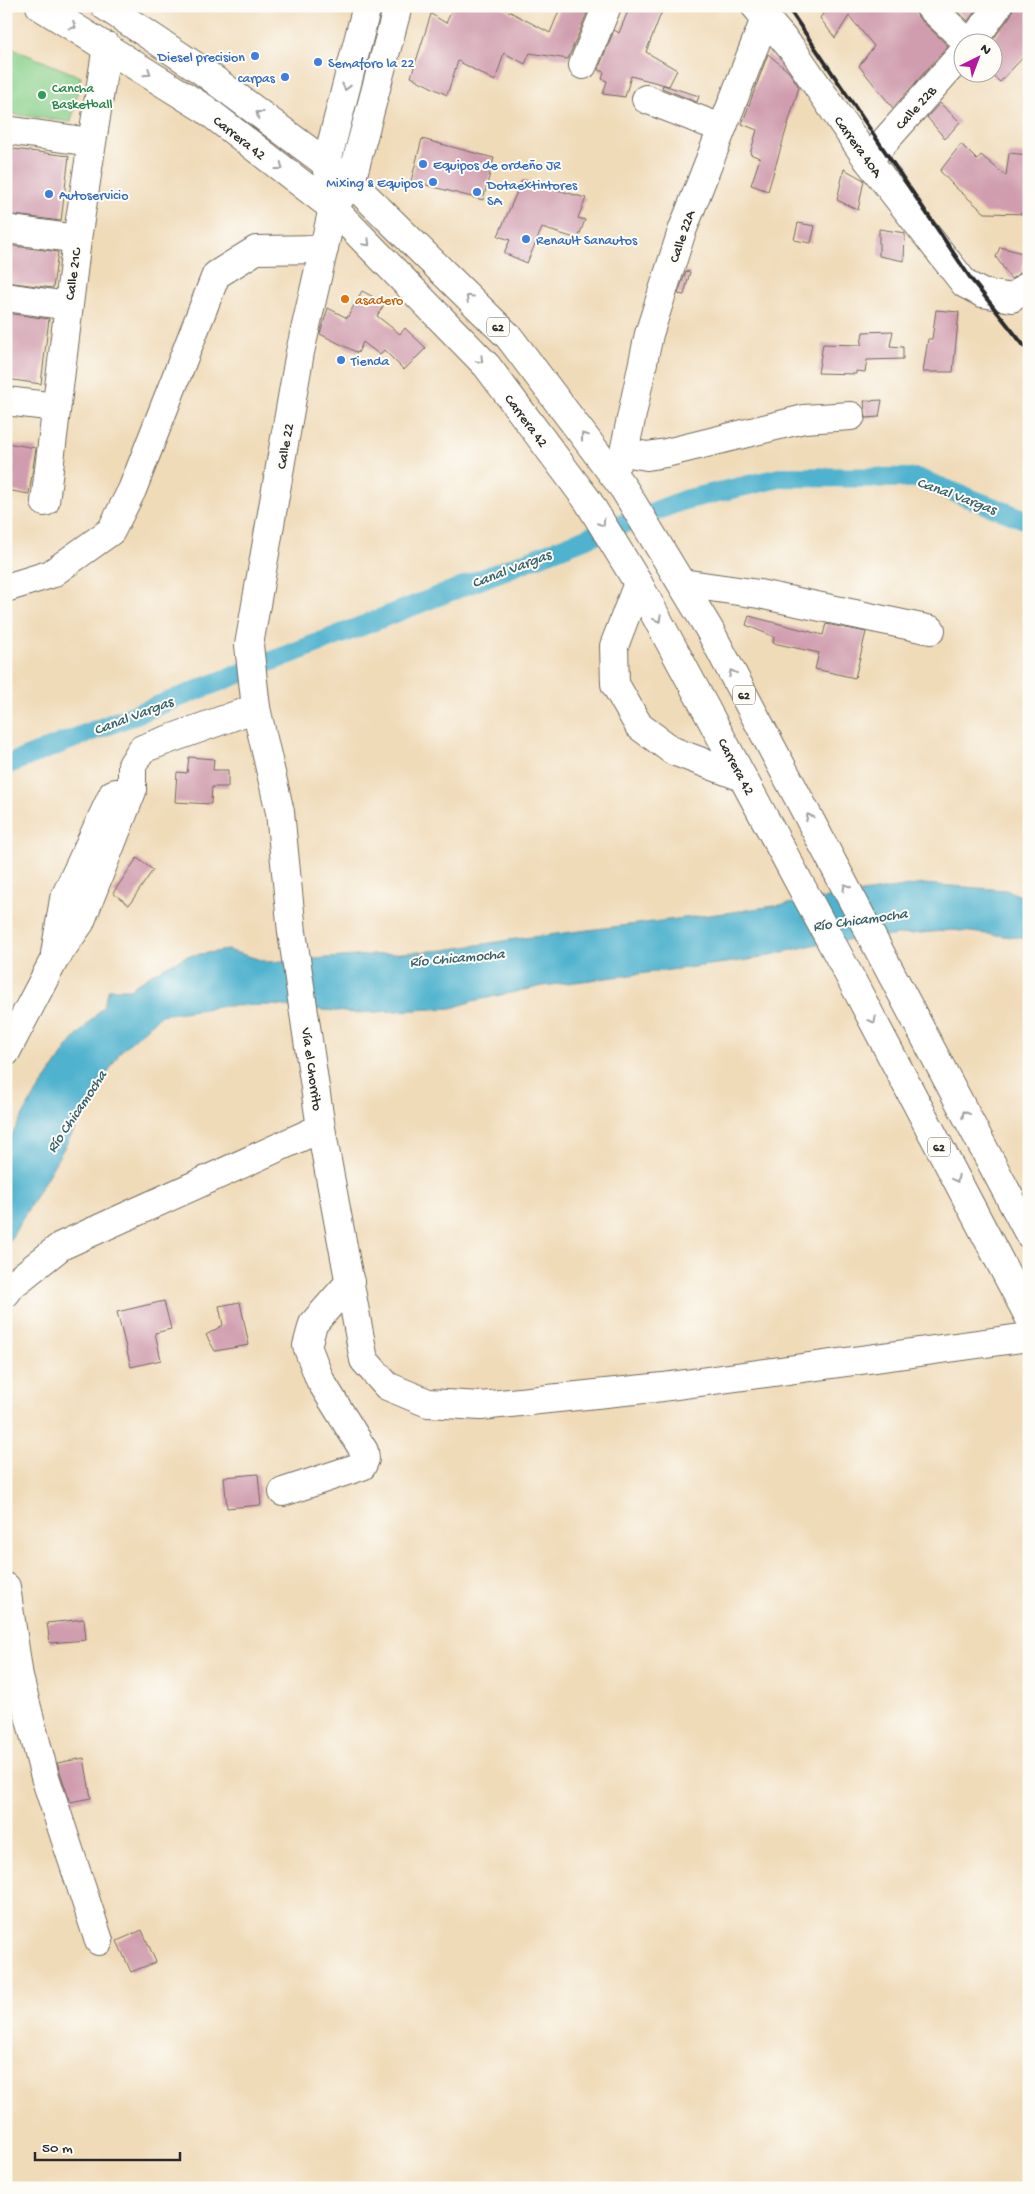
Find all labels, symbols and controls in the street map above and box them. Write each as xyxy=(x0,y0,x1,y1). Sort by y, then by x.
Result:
one-way arrow xyxy=(68,20,77,30)
north arrow xyxy=(952,32,1002,82)
text: N xyxy=(976,41,994,60)
place label: Diesel precision xyxy=(157,50,245,67)
marker: Diesel precision xyxy=(249,50,261,62)
marker: Semaforo la 22 xyxy=(312,56,324,68)
place label: Semaforo la 22 xyxy=(328,56,415,73)
one-way arrow xyxy=(142,66,151,76)
place label: carpas xyxy=(238,71,276,88)
marker: carpas xyxy=(279,71,291,83)
place label: Cancha Basketball xyxy=(51,81,113,114)
one-way arrow xyxy=(341,83,352,92)
street label: Calle 22B xyxy=(893,83,941,134)
marker: Cancha Basketball xyxy=(36,89,48,101)
one-way arrow xyxy=(255,111,265,120)
street label: Carrera 42 xyxy=(209,113,268,165)
street label: Carrera 40A xyxy=(829,114,885,182)
marker: Equipos de ordeño JR xyxy=(417,158,429,170)
place label: Equipos de ordeño JR xyxy=(433,158,561,175)
one-way arrow xyxy=(274,161,284,170)
place label: Mixing & Equipos xyxy=(326,176,424,193)
marker: Mixing & Equipos xyxy=(427,176,439,188)
place label: Dotaextintores SA xyxy=(486,178,578,211)
marker: Dotaextintores SA xyxy=(471,186,483,198)
marker: Autoservicio xyxy=(43,188,55,200)
place label: Autoservicio xyxy=(59,188,128,205)
street label: Calle 22A xyxy=(667,208,700,265)
marker: Renault Sanautos xyxy=(520,233,532,245)
place label: Renault Sanautos xyxy=(536,233,638,250)
one-way arrow xyxy=(361,237,370,246)
street label: Calle 21C xyxy=(62,246,87,301)
marker: asadero xyxy=(339,293,351,305)
place label: asadero xyxy=(355,293,403,310)
one-way arrow xyxy=(466,295,475,304)
road number: 62 xyxy=(487,318,509,337)
marker: Tienda xyxy=(335,354,347,366)
place label: Tienda xyxy=(350,354,391,371)
one-way arrow xyxy=(475,354,484,363)
street label: Carrera 42 xyxy=(500,392,551,451)
street label: Calle 22 xyxy=(274,422,299,470)
one-way arrow xyxy=(581,432,590,442)
water label: Canal Vargas xyxy=(914,474,1000,520)
one-way arrow xyxy=(596,518,606,527)
water label: Canal Vargas xyxy=(470,546,555,593)
one-way arrow xyxy=(652,614,662,623)
one-way arrow xyxy=(728,669,738,678)
road number: 62 xyxy=(733,686,755,704)
water label: Canal Vargas xyxy=(92,693,177,740)
street label: Carrera 42 xyxy=(713,736,757,799)
one-way arrow xyxy=(805,813,815,822)
one-way arrow xyxy=(842,883,852,892)
water label: Río Chicamocha xyxy=(812,905,910,937)
water label: Río Chicamocha xyxy=(409,946,507,972)
one-way arrow xyxy=(867,1015,877,1024)
street label: Vía el Chorrito xyxy=(296,1026,325,1112)
water label: Río Chicamocha xyxy=(44,1066,113,1157)
one-way arrow xyxy=(961,1110,971,1119)
road number: 62 xyxy=(928,1138,950,1156)
one-way arrow xyxy=(950,1174,960,1183)
scale bar xyxy=(35,2129,180,2161)
text: 50 m xyxy=(42,2140,73,2158)

